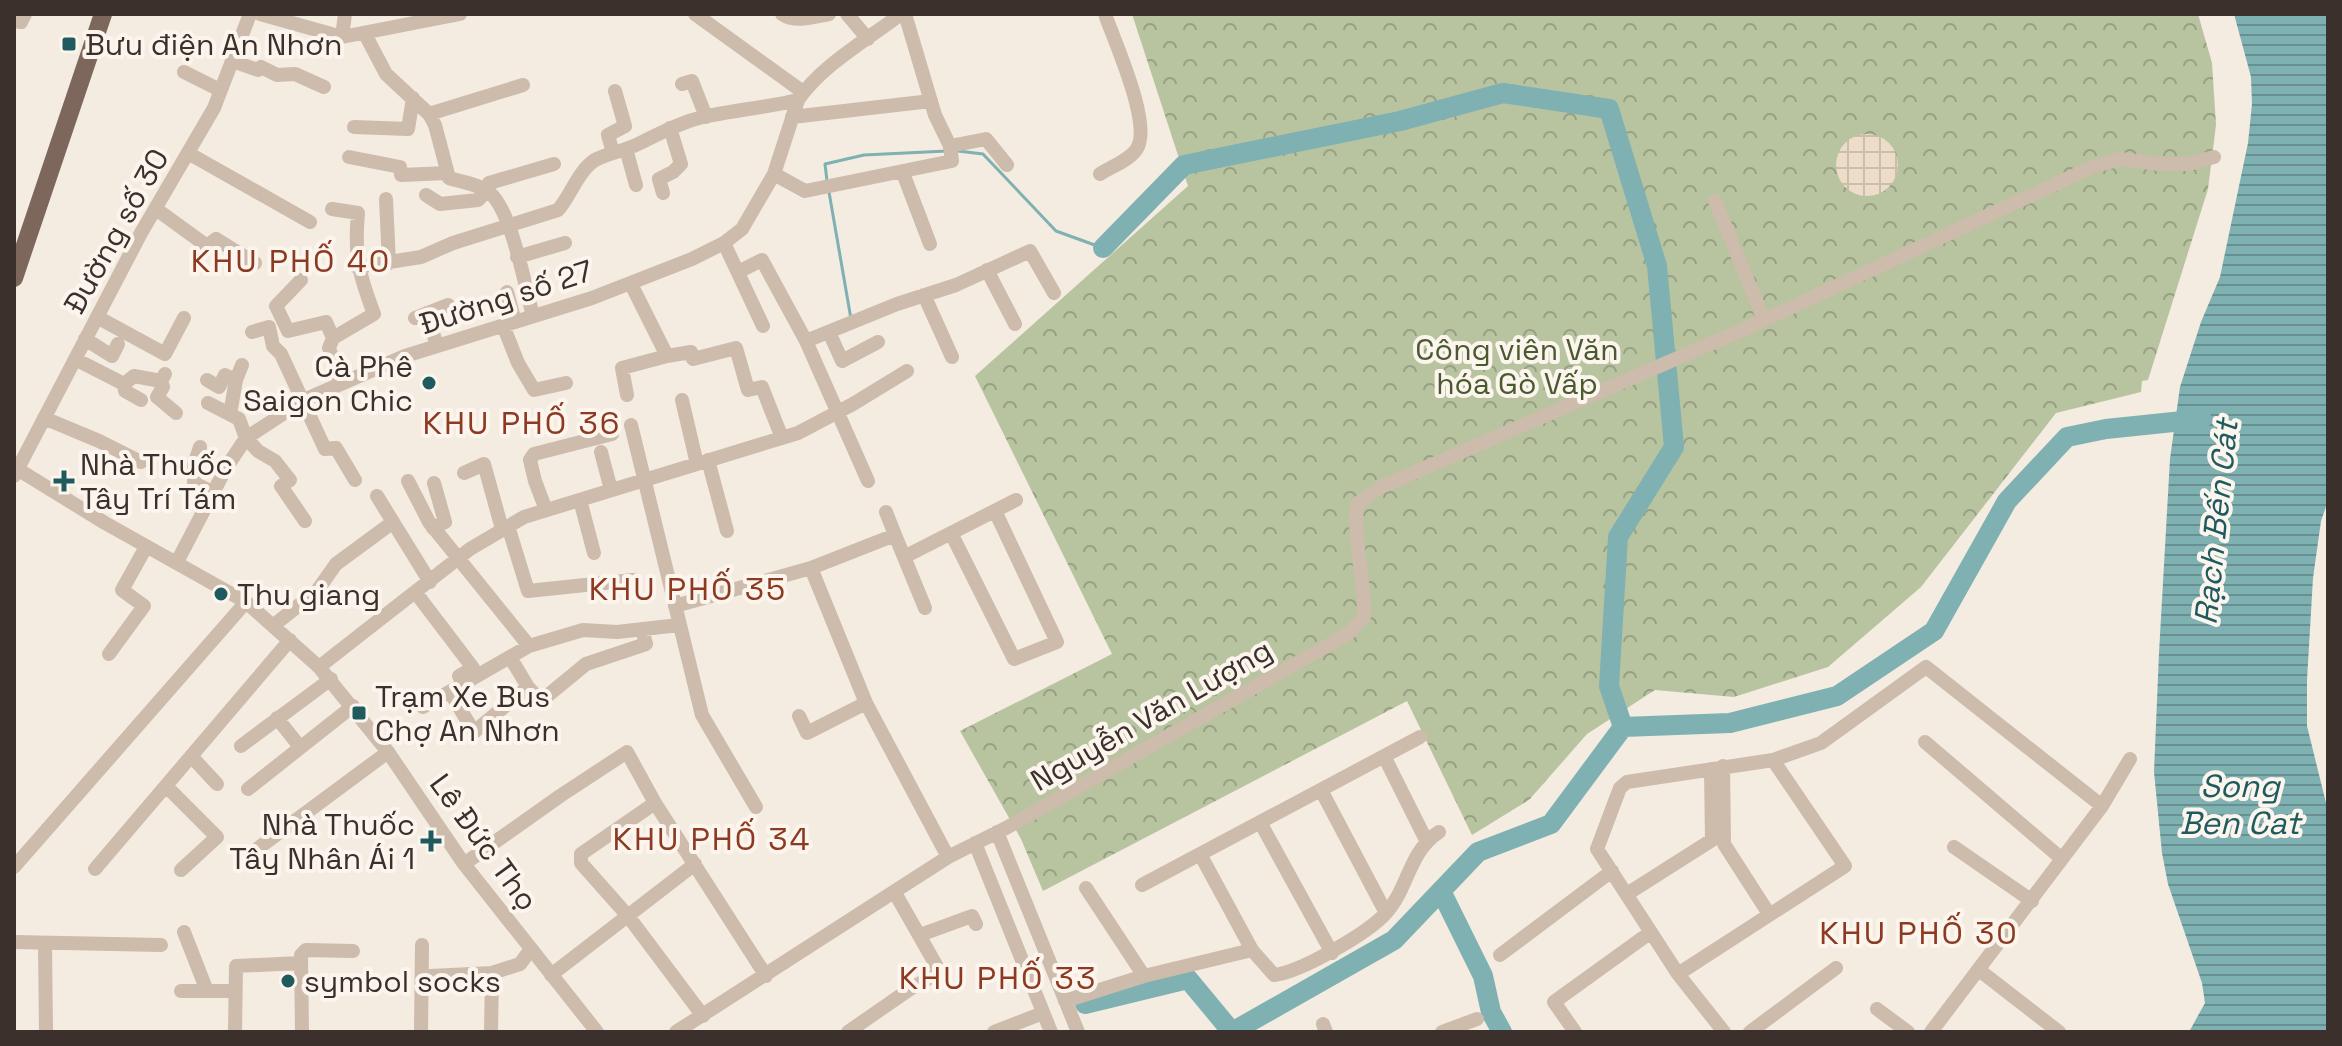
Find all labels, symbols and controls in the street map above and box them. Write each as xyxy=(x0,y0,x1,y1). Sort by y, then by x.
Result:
place label: Bưu điện An Nhơn xyxy=(85,25,342,64)
marker: Bưu điện An Nhơn xyxy=(60,35,78,53)
street label: Đường số 30 xyxy=(55,142,177,320)
district label: KHU PHỐ 40 xyxy=(191,240,391,281)
street label: Đường số 27 xyxy=(414,251,598,343)
park label: Công viên Văn hóa Gò Vấp xyxy=(1415,330,1619,403)
place label: Cà Phê Saigon Chic xyxy=(243,347,413,420)
marker: Cà Phê Saigon Chic xyxy=(420,374,438,392)
district label: KHU PHỐ 36 xyxy=(423,402,621,443)
water label: Rạch Bến Cát xyxy=(2185,414,2247,626)
place label: Nhà Thuốc Tây Trí Tám xyxy=(80,445,236,518)
marker: Nhà Thuốc Tây Trí Tám xyxy=(55,472,73,490)
district label: KHU PHỐ 35 xyxy=(589,568,787,609)
place label: Thu giang xyxy=(237,575,380,614)
marker: Thu giang xyxy=(212,585,230,603)
street label: Nguyễn Văn Lượng xyxy=(1023,630,1279,800)
place label: Trạm Xe Bus Chợ An Nhơn xyxy=(375,677,560,750)
marker: Trạm Xe Bus Chợ An Nhơn xyxy=(350,704,368,722)
street label: Lê Đức Thọ xyxy=(421,766,547,918)
water label: Song Ben Cat xyxy=(2180,766,2304,843)
place label: Nhà Thuốc Tây Nhân Ái 1 xyxy=(229,805,415,878)
district label: KHU PHỐ 34 xyxy=(612,818,812,859)
marker: Nhà Thuốc Tây Nhân Ái 1 xyxy=(422,832,440,850)
district label: KHU PHỐ 30 xyxy=(1819,912,2019,953)
district label: KHU PHỐ 33 xyxy=(899,957,1097,998)
place label: symbol socks xyxy=(304,962,501,1001)
marker: symbol socks xyxy=(279,972,297,990)

